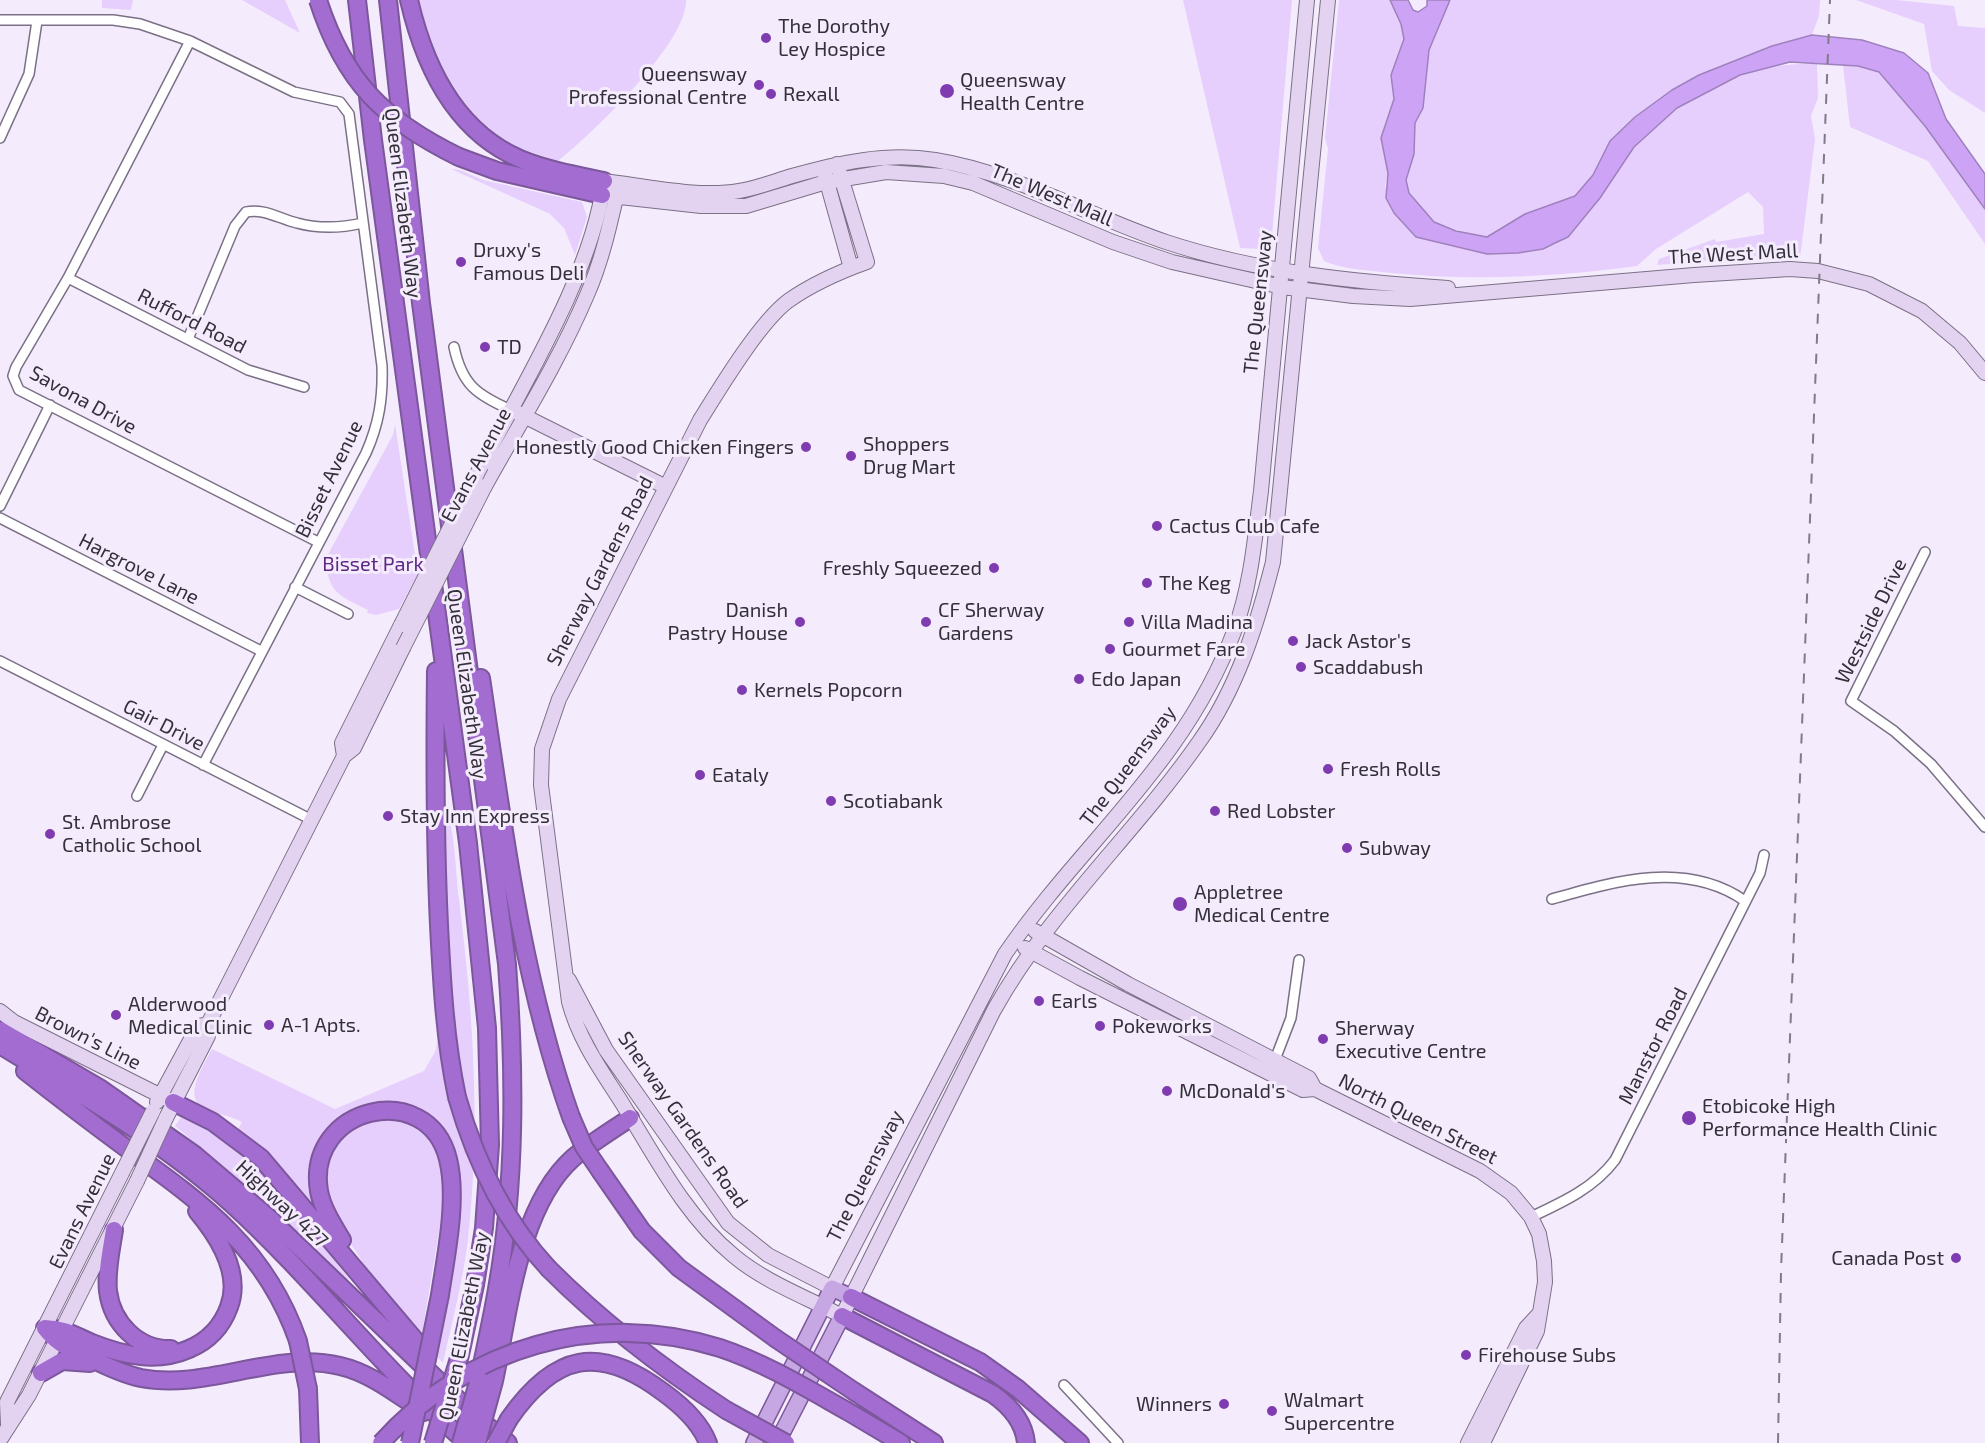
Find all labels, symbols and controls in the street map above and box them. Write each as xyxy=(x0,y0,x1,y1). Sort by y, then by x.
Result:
place label: The Dorothy Ley Hospice xyxy=(778,14,890,61)
marker: The Dorothy Ley Hospice xyxy=(759,31,773,45)
place label: Queensway Professional Centre xyxy=(568,62,747,109)
place label: Queensway Health Centre xyxy=(960,68,1084,115)
marker: Queensway Professional Centre xyxy=(752,78,766,92)
place label: Rexall xyxy=(783,82,839,106)
marker: Queensway Health Centre xyxy=(938,82,956,100)
marker: Rexall xyxy=(764,87,778,101)
street label: Queen Elizabeth Way xyxy=(379,106,427,300)
street label: The West Mall xyxy=(987,158,1117,232)
street label: The Queensway xyxy=(1239,229,1277,375)
place label: Druxy's Famous Deli xyxy=(473,238,584,285)
street label: The West Mall xyxy=(1667,239,1799,269)
marker: Druxy's Famous Deli xyxy=(454,255,468,269)
street label: Rufford Road xyxy=(134,283,250,359)
place label: TD xyxy=(497,335,522,359)
marker: TD xyxy=(478,340,492,354)
street label: Savona Drive xyxy=(25,361,141,439)
street label: Evans Avenue xyxy=(436,404,516,526)
street label: Bisset Avenue xyxy=(290,416,368,542)
place label: Shoppers Drug Mart xyxy=(863,432,955,479)
place label: Honestly Good Chicken Fingers xyxy=(516,435,794,459)
marker: Honestly Good Chicken Fingers xyxy=(799,440,813,454)
marker: Shoppers Drug Mart xyxy=(844,449,858,463)
street label: Sherway Gardens Road xyxy=(542,472,658,670)
place label: Cactus Club Cafe xyxy=(1169,514,1320,538)
marker: Cactus Club Cafe xyxy=(1150,519,1164,533)
street label: Hargrove Lane xyxy=(75,528,203,610)
park label: Bisset Park xyxy=(322,552,424,576)
street label: Westside Drive xyxy=(1830,554,1912,688)
place label: Freshly Squeezed xyxy=(823,556,982,580)
marker: Freshly Squeezed xyxy=(987,561,1001,575)
place label: The Keg xyxy=(1159,571,1231,595)
marker: The Keg xyxy=(1140,576,1154,590)
street label: Queen Elizabeth Way xyxy=(442,587,492,781)
place label: Danish Pastry House xyxy=(667,598,788,645)
place label: CF Sherway Gardens xyxy=(938,598,1044,645)
place label: Villa Madina xyxy=(1141,610,1253,634)
marker: Danish Pastry House xyxy=(793,615,807,629)
marker: CF Sherway Gardens xyxy=(919,615,933,629)
marker: Villa Madina xyxy=(1122,615,1136,629)
place label: Jack Astor's xyxy=(1305,629,1411,653)
marker: Jack Astor's xyxy=(1286,634,1300,648)
place label: Gourmet Fare xyxy=(1122,637,1245,661)
marker: Gourmet Fare xyxy=(1103,642,1117,656)
place label: Scaddabush xyxy=(1313,655,1423,679)
marker: Scaddabush xyxy=(1294,660,1308,674)
place label: Edo Japan xyxy=(1091,667,1181,691)
marker: Edo Japan xyxy=(1072,672,1086,686)
place label: Kernels Popcorn xyxy=(754,678,902,702)
marker: Kernels Popcorn xyxy=(735,683,749,697)
street label: Gair Drive xyxy=(119,694,209,756)
street label: The Queensway xyxy=(1075,701,1181,831)
place label: Fresh Rolls xyxy=(1340,757,1441,781)
marker: Fresh Rolls xyxy=(1321,762,1335,776)
place label: Eataly xyxy=(712,763,769,787)
marker: Eataly xyxy=(693,768,707,782)
place label: Scotiabank xyxy=(843,789,943,813)
marker: Scotiabank xyxy=(824,794,838,808)
place label: Red Lobster xyxy=(1227,799,1335,823)
place label: Stay Inn Express xyxy=(400,804,550,828)
marker: Red Lobster xyxy=(1208,804,1222,818)
marker: Stay Inn Express xyxy=(381,809,395,823)
place label: St. Ambrose Catholic School xyxy=(62,810,201,857)
marker: St. Ambrose Catholic School xyxy=(43,827,57,841)
place label: Subway xyxy=(1359,836,1431,860)
marker: Subway xyxy=(1340,841,1354,855)
place label: Appletree Medical Centre xyxy=(1194,880,1330,927)
marker: Appletree Medical Centre xyxy=(1171,895,1189,913)
street label: Manstor Road xyxy=(1613,984,1693,1108)
place label: Earls xyxy=(1051,989,1097,1013)
place label: Alderwood Medical Clinic xyxy=(128,992,253,1039)
marker: Earls xyxy=(1032,994,1046,1008)
street label: Brown's Line xyxy=(31,1001,145,1075)
marker: Alderwood Medical Clinic xyxy=(109,1008,123,1022)
place label: A-1 Apts. xyxy=(281,1013,361,1037)
place label: Pokeworks xyxy=(1112,1014,1212,1038)
place label: Sherway Executive Centre xyxy=(1335,1016,1487,1063)
marker: A-1 Apts. xyxy=(262,1018,276,1032)
marker: Pokeworks xyxy=(1093,1019,1107,1033)
street label: Sherway Gardens Road xyxy=(613,1027,753,1213)
marker: Sherway Executive Centre xyxy=(1316,1032,1330,1046)
street label: North Queen Street xyxy=(1335,1069,1501,1169)
place label: McDonald's xyxy=(1179,1079,1285,1103)
marker: McDonald's xyxy=(1160,1084,1174,1098)
place label: Etobicoke High Performance Health Clinic xyxy=(1702,1094,1937,1141)
street label: The Queensway xyxy=(822,1106,908,1246)
marker: Etobicoke High Performance Health Clinic xyxy=(1680,1109,1698,1127)
street label: Evans Avenue xyxy=(44,1149,120,1273)
street label: Highway 427 xyxy=(231,1155,333,1253)
street label: Queen Elizabeth Way xyxy=(434,1230,494,1422)
place label: Canada Post xyxy=(1831,1246,1944,1270)
marker: Canada Post xyxy=(1949,1251,1963,1265)
place label: Firehouse Subs xyxy=(1478,1343,1616,1367)
marker: Firehouse Subs xyxy=(1459,1348,1473,1362)
place label: Walmart Supercentre xyxy=(1284,1388,1395,1435)
place label: Winners xyxy=(1136,1392,1212,1416)
marker: Winners xyxy=(1217,1397,1231,1411)
marker: Walmart Supercentre xyxy=(1265,1404,1279,1418)

